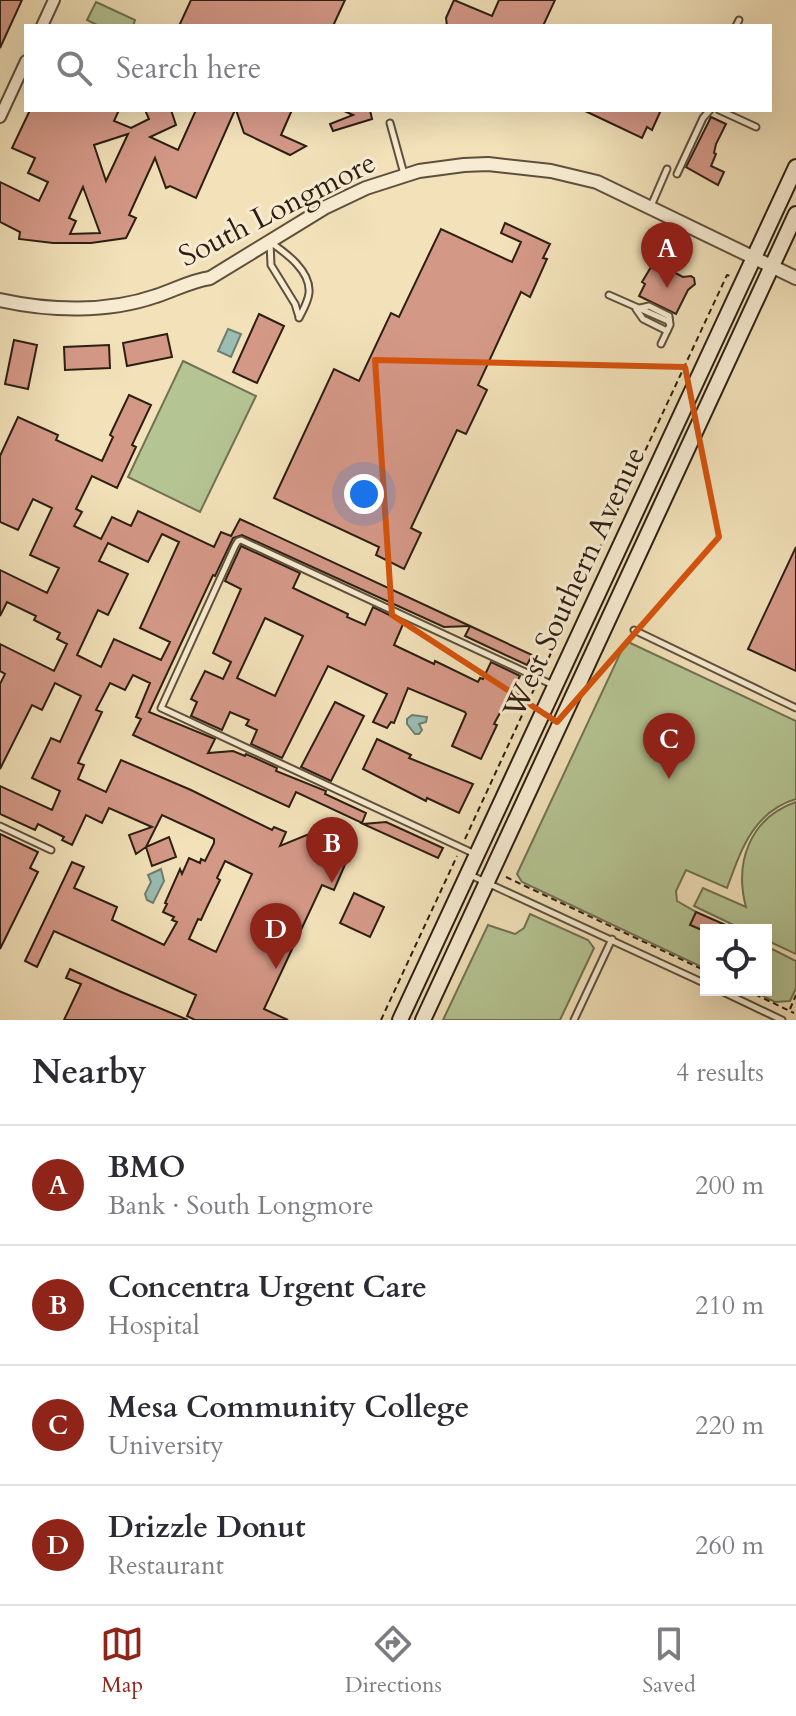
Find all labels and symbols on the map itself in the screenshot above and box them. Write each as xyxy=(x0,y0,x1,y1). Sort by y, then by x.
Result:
street label: South Longmore xyxy=(172,142,383,277)
pin: A xyxy=(641,222,693,288)
street label: West Southern Avenue xyxy=(493,440,655,725)
your location xyxy=(344,474,384,514)
pin: C xyxy=(643,713,695,779)
pin: B xyxy=(306,817,358,883)
pin: D xyxy=(250,903,302,969)

